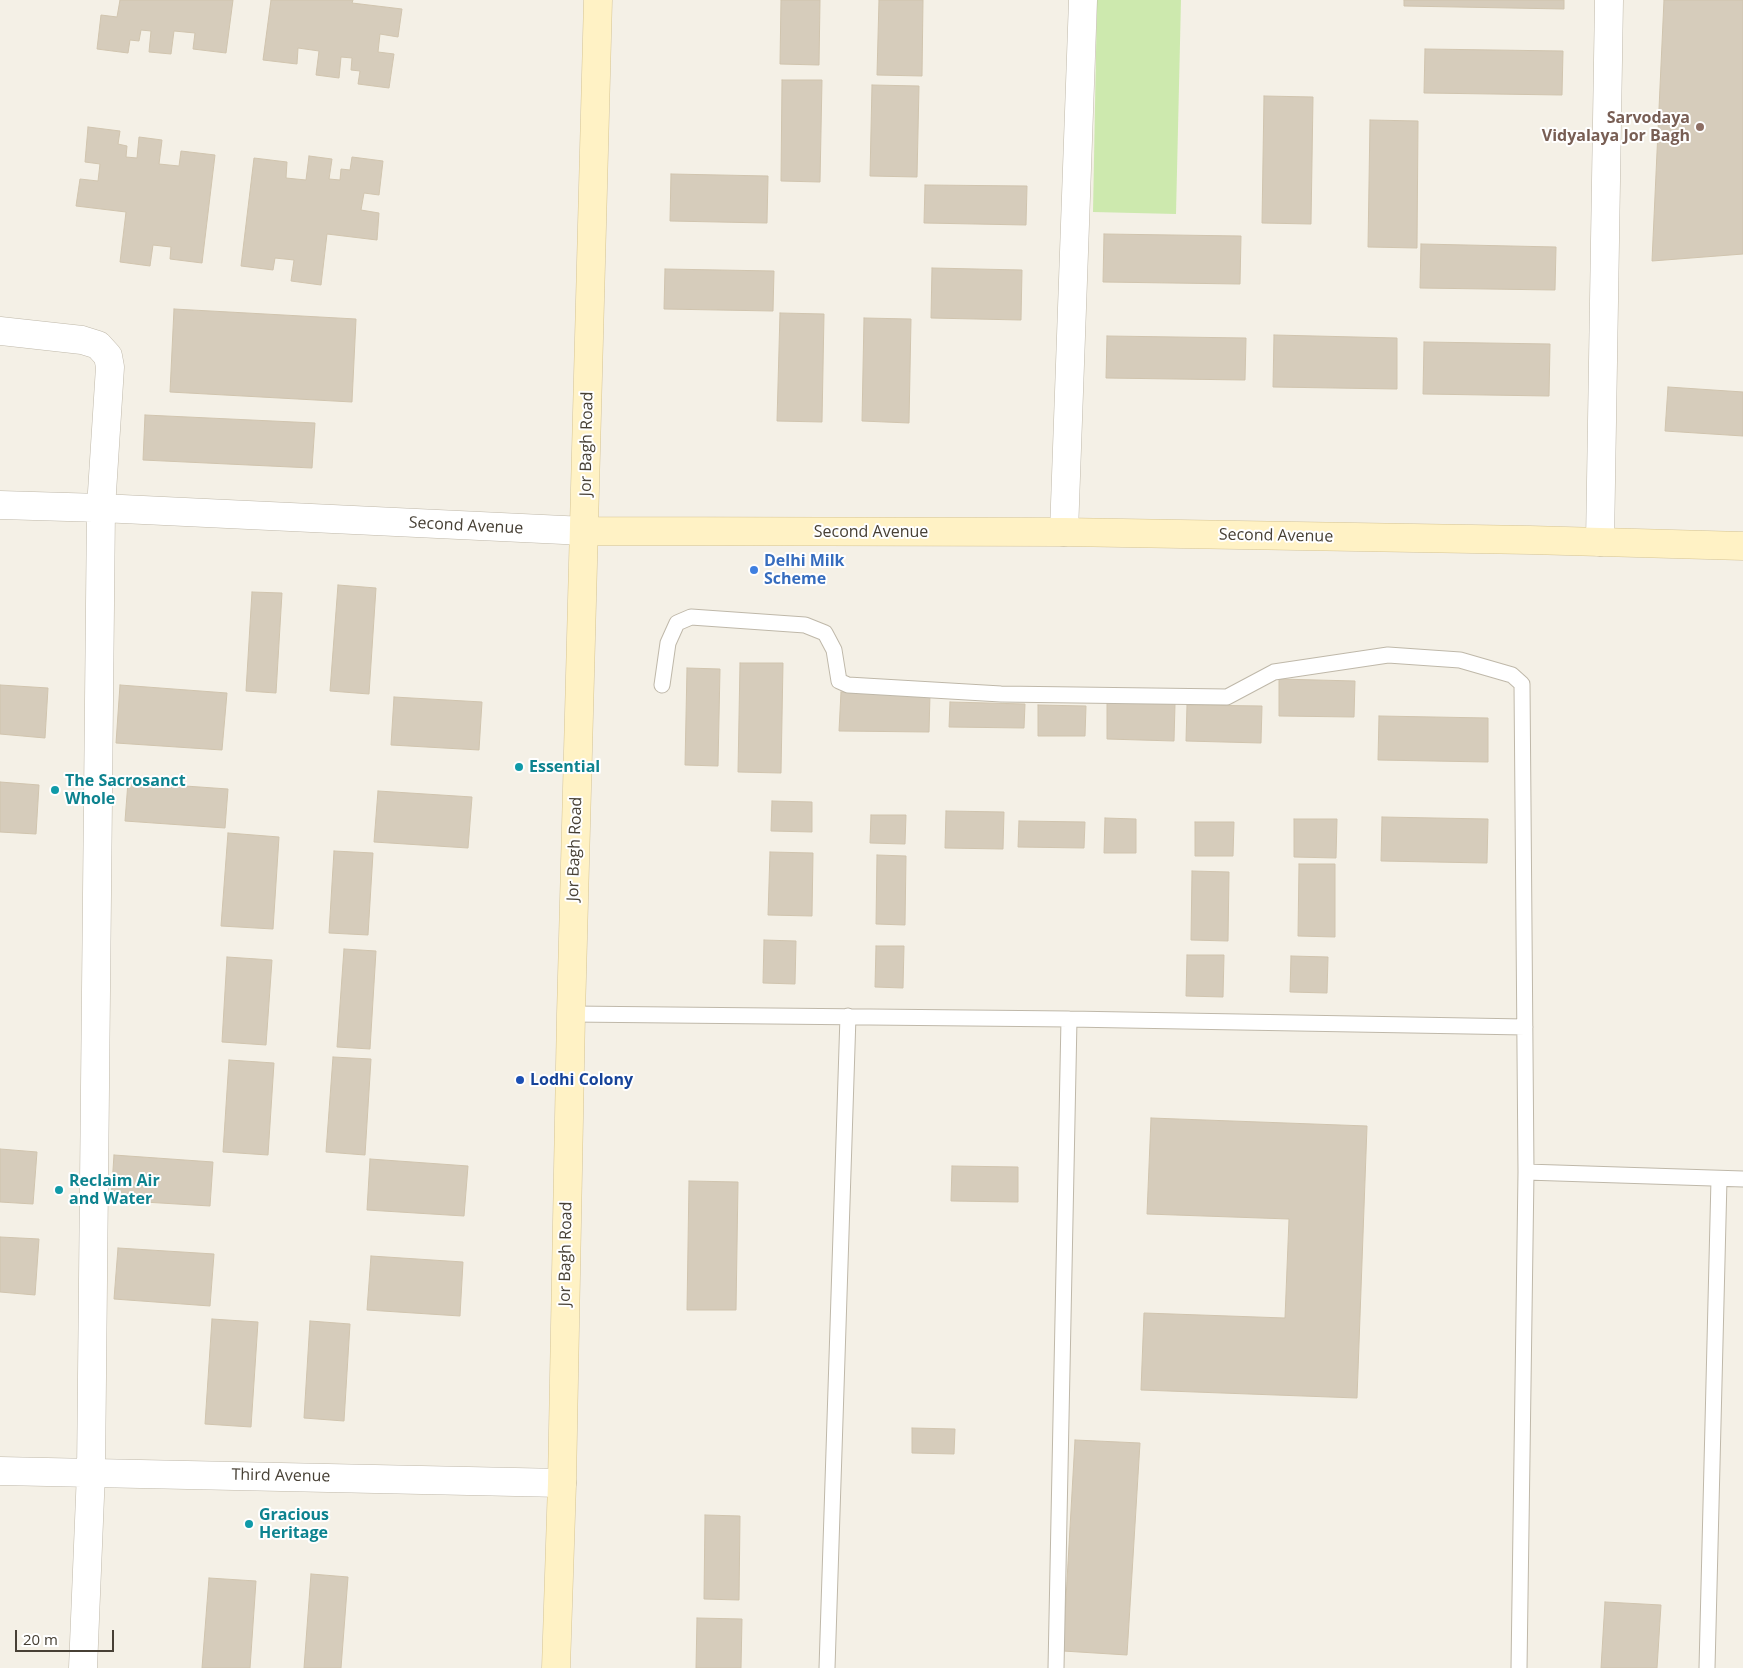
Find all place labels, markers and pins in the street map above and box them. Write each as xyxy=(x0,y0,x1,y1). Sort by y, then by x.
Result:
place label: Sarvodaya Vidyalaya Jor Bagh xyxy=(1542,108,1690,146)
marker: Sarvodaya Vidyalaya Jor Bagh xyxy=(1694,121,1706,133)
place label: Delhi Milk Scheme xyxy=(764,551,845,589)
marker: Delhi Milk Scheme xyxy=(748,564,760,576)
place label: Essential xyxy=(529,757,600,777)
marker: Essential xyxy=(513,761,525,773)
place label: The Sacrosanct Whole xyxy=(65,771,186,809)
marker: The Sacrosanct Whole xyxy=(49,784,61,796)
place label: Lodhi Colony xyxy=(530,1070,633,1090)
marker: Lodhi Colony xyxy=(514,1074,526,1086)
place label: Reclaim Air and Water xyxy=(69,1171,160,1209)
marker: Reclaim Air and Water xyxy=(53,1184,65,1196)
place label: Gracious Heritage xyxy=(259,1505,329,1543)
marker: Gracious Heritage xyxy=(243,1518,255,1530)

